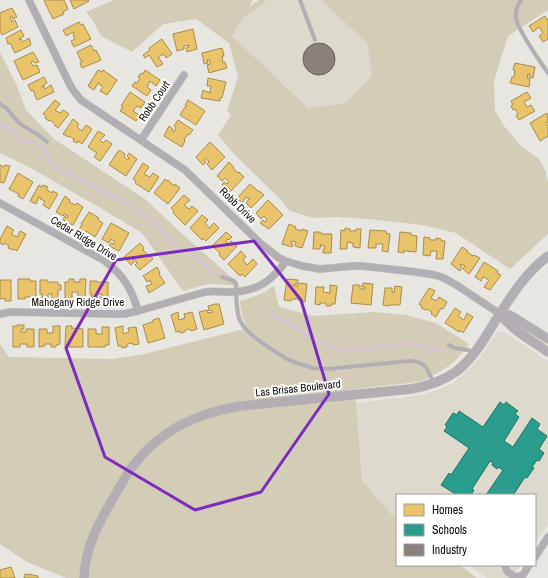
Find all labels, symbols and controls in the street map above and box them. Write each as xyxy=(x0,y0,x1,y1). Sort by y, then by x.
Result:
street label: Robb Court xyxy=(135,78,173,124)
street label: Robb Drive xyxy=(217,184,259,226)
street label: Cedar Ridge Drive xyxy=(48,213,120,263)
street label: Mahogany Ridge Drive xyxy=(32,295,124,309)
street label: Las Brisas Boulevard xyxy=(255,377,341,399)
legend xyxy=(396,494,536,566)
text: Homes xyxy=(432,502,463,518)
text: Schools xyxy=(432,522,467,538)
text: Industry xyxy=(432,542,467,558)

